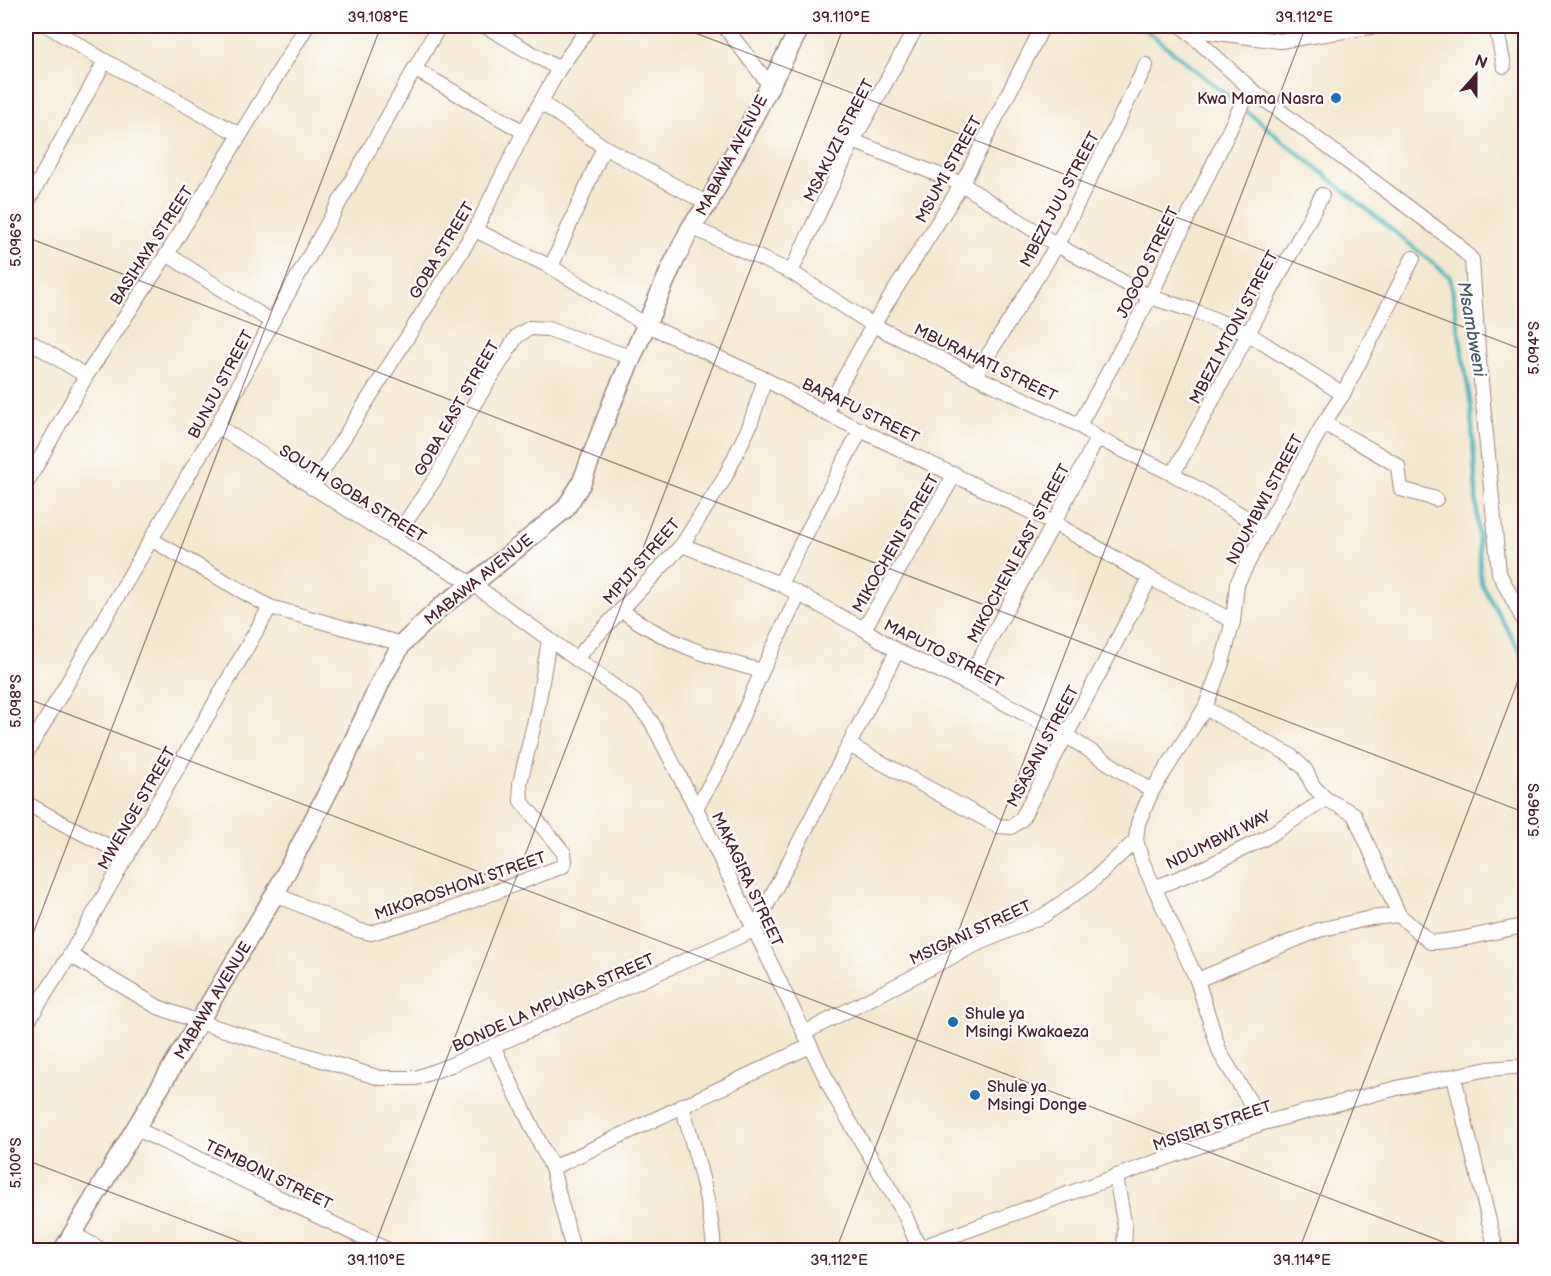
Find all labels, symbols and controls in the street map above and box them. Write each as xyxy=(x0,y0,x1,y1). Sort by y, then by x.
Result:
text: 39.108°E xyxy=(348,8,409,27)
text: 39.110°E xyxy=(812,8,870,27)
text: 39.112°E xyxy=(1275,8,1333,27)
north arrow xyxy=(1446,45,1506,105)
text: N xyxy=(1472,51,1490,73)
street label: MSAKUZI STREET xyxy=(800,76,879,205)
place label: Kwa Mama Nasra xyxy=(1197,90,1324,109)
marker: Kwa Mama Nasra xyxy=(1329,91,1343,105)
street label: MABAWA AVENUE xyxy=(692,92,772,219)
street label: MSUMI STREET xyxy=(912,113,987,226)
street label: MBEZI JUU STREET xyxy=(1017,128,1104,271)
street label: BASIHAYA STREET xyxy=(107,182,198,309)
street label: GOBA STREET xyxy=(406,198,479,303)
street label: JOGOO STREET xyxy=(1113,203,1184,322)
text: 5.096°S xyxy=(7,213,26,267)
street label: MBEZI MTONI STREET xyxy=(1186,247,1283,408)
water label: Msambweni xyxy=(1453,280,1490,379)
street label: MBURAHATI STREET xyxy=(911,320,1060,406)
text: 5.094°S xyxy=(1525,321,1544,375)
street label: BUNJU STREET xyxy=(185,327,258,442)
street label: GOBA EAST STREET xyxy=(411,337,504,480)
street label: BARAFU STREET xyxy=(799,375,922,448)
street label: NDUMBWI STREET xyxy=(1223,431,1308,568)
street label: SOUTH GOBA STREET xyxy=(275,441,429,547)
street label: MIKOCHENI EAST STREET xyxy=(964,460,1075,647)
street label: MIKOCHENI STREET xyxy=(849,471,944,616)
street label: MPIJI STREET xyxy=(600,515,685,609)
street label: MABAWA AVENUE xyxy=(421,531,537,630)
street label: MAPUTO STREET xyxy=(881,616,1006,693)
text: 5.098°S xyxy=(7,674,26,728)
street label: MSASANI STREET xyxy=(1003,682,1084,811)
street label: MWENGE STREET xyxy=(94,744,180,874)
text: 5.096°S xyxy=(1525,783,1544,837)
street label: NDUMBWI WAY xyxy=(1163,806,1275,874)
street label: MAKAGIRA STREET xyxy=(707,809,786,950)
street label: MIKOROSHONI STREET xyxy=(372,848,549,925)
street label: MSIGANI STREET xyxy=(907,897,1035,970)
street label: MABAWA AVENUE xyxy=(171,938,256,1063)
street label: BONDE LA MPUNGA STREET xyxy=(450,950,658,1057)
place label: Shule ya Msingi Kwakaeza xyxy=(965,1005,1089,1042)
marker: Shule ya Msingi Kwakaeza xyxy=(946,1015,960,1029)
place label: Shule ya Msingi Donge xyxy=(987,1078,1088,1115)
marker: Shule ya Msingi Donge xyxy=(968,1088,982,1102)
street label: MSISIRI STREET xyxy=(1151,1097,1275,1156)
street label: TEMBONI STREET xyxy=(202,1136,335,1215)
text: 5.100°S xyxy=(7,1138,26,1188)
text: 39.110°E xyxy=(347,1251,405,1270)
text: 39.112°E xyxy=(810,1251,868,1270)
text: 39.114°E xyxy=(1273,1251,1331,1270)

